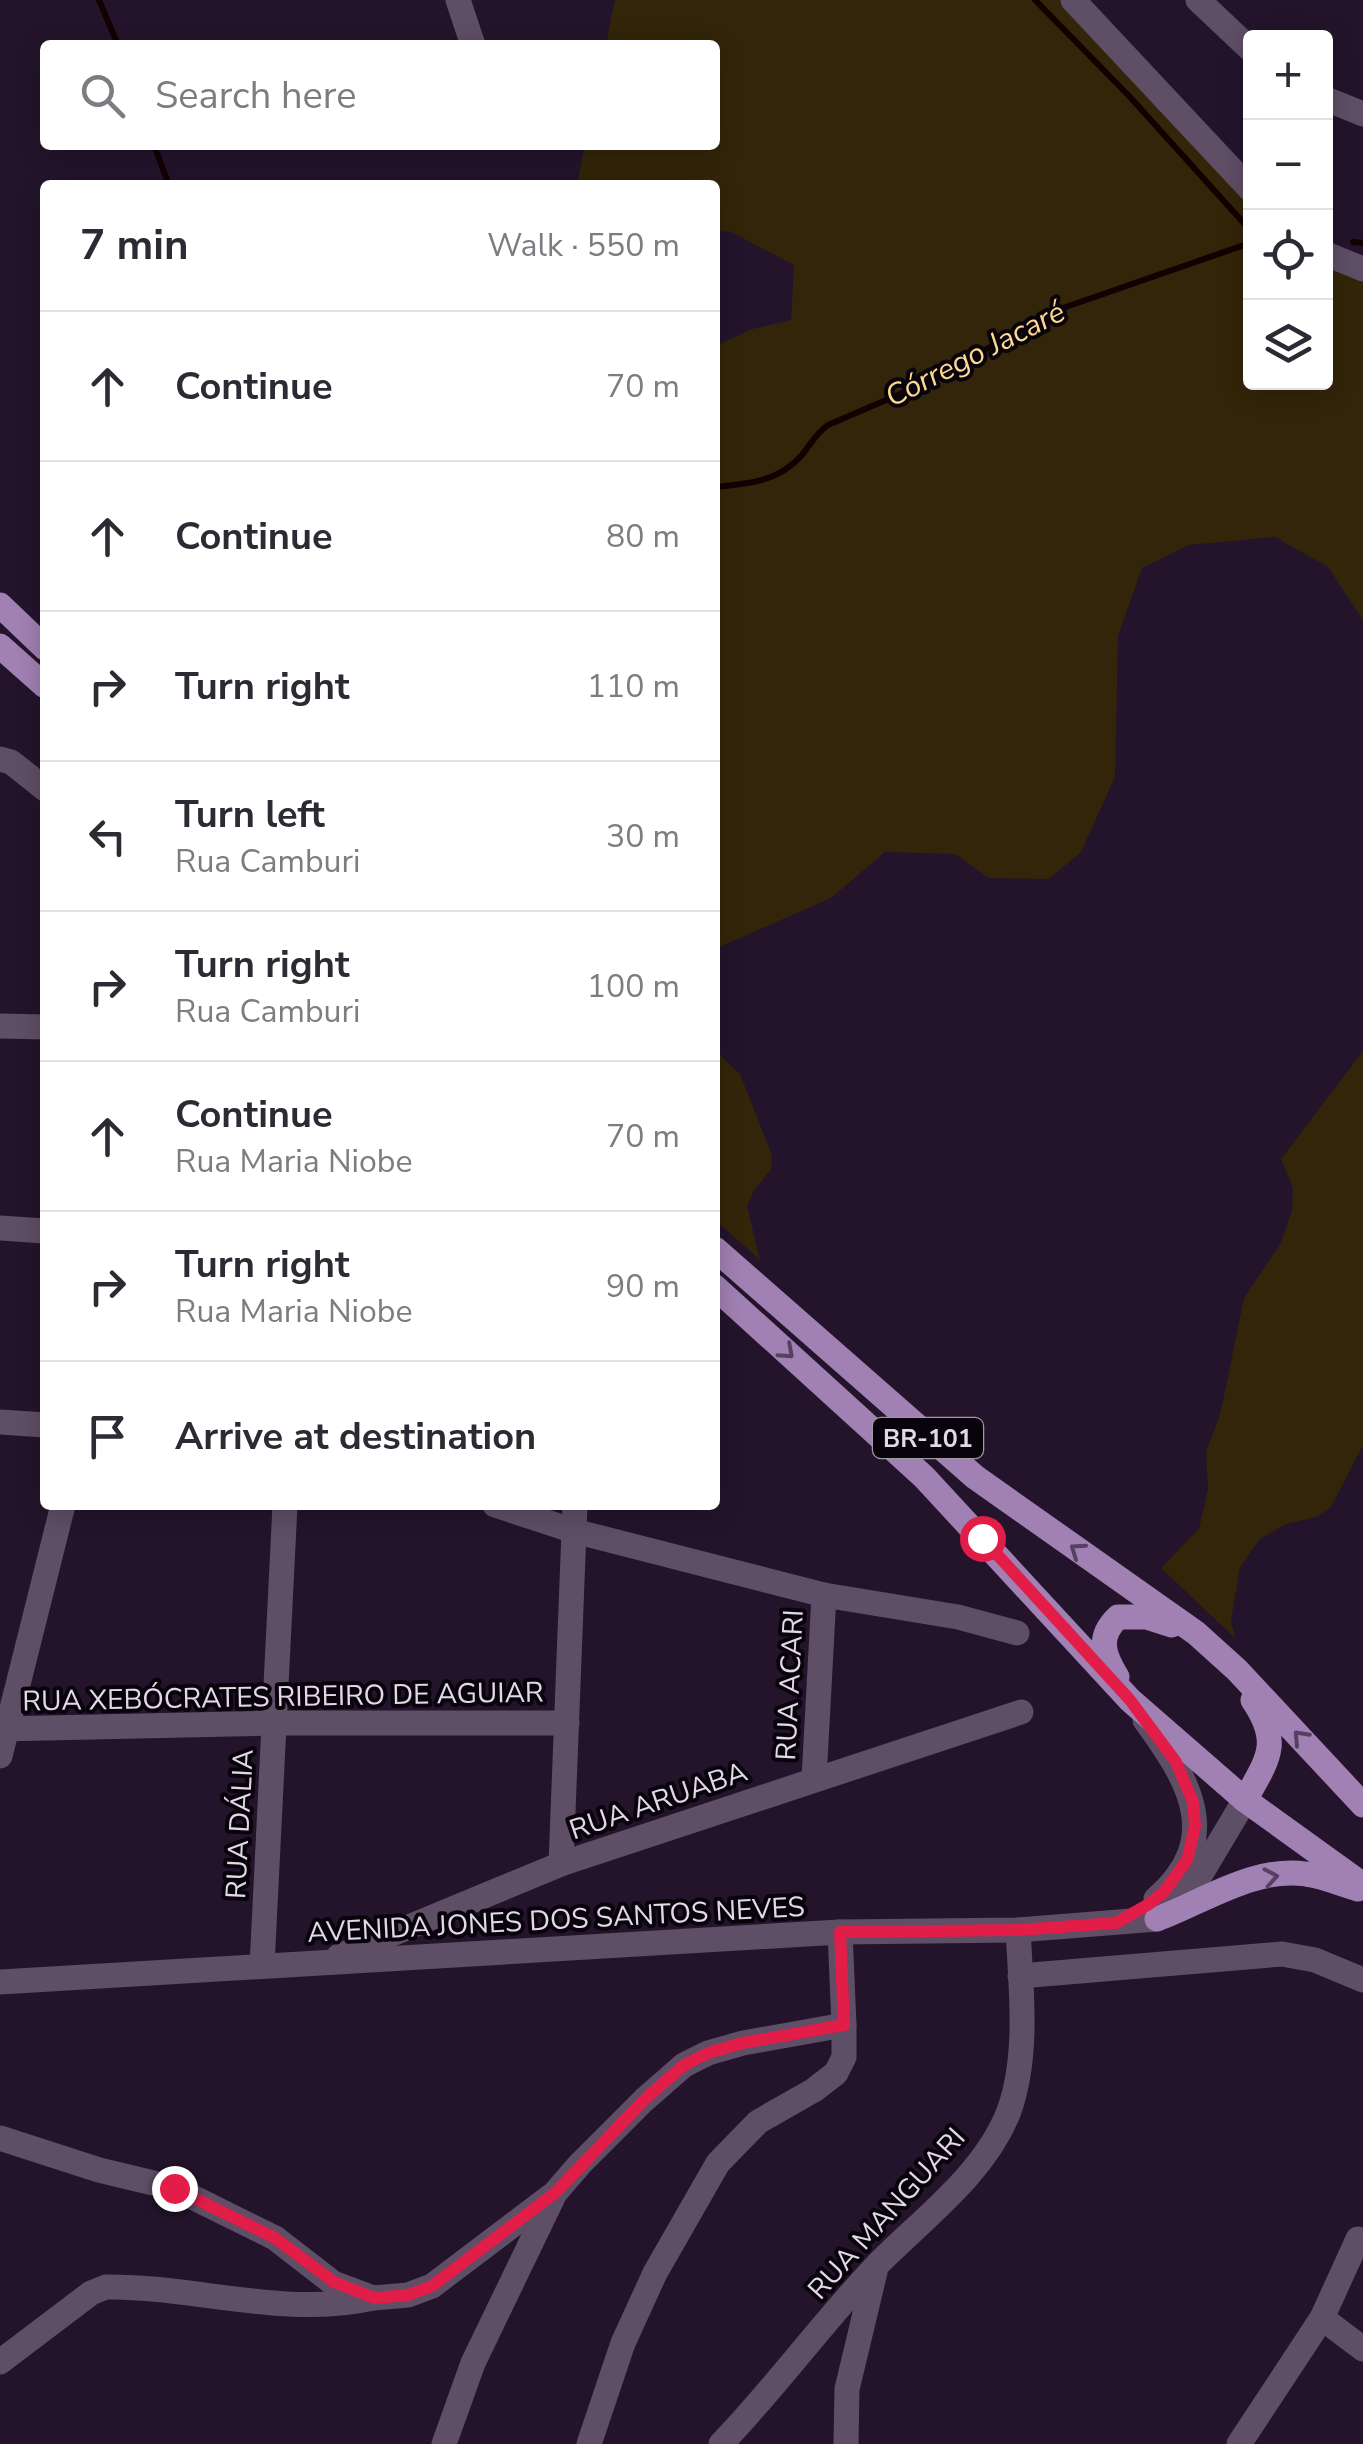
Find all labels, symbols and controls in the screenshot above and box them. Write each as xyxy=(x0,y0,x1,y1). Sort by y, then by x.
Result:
map controls xyxy=(1243,30,1333,390)
button: + xyxy=(1243,30,1333,120)
search box xyxy=(40,40,720,150)
icon: search xyxy=(75,68,130,123)
text: Search here xyxy=(155,70,356,121)
button: − xyxy=(1243,120,1333,210)
button: locate xyxy=(1243,210,1333,300)
text: 7 min xyxy=(80,217,189,274)
text: Walk · 550 m xyxy=(487,224,680,267)
water label: Córrego Jacaré xyxy=(878,291,1072,417)
button: layers xyxy=(1243,300,1333,390)
icon: ahead xyxy=(80,359,135,414)
text: Continue xyxy=(175,361,333,412)
text: 70 m xyxy=(606,365,680,408)
icon: ahead xyxy=(80,509,135,564)
text: Continue xyxy=(175,511,333,562)
text: 80 m xyxy=(606,515,680,558)
icon: right xyxy=(80,659,135,714)
text: Turn right xyxy=(175,661,350,712)
text: 110 m xyxy=(587,665,680,708)
text: Turn left xyxy=(175,789,325,840)
icon: left xyxy=(80,809,135,864)
text: 30 m xyxy=(606,815,680,858)
text: Rua Camburi xyxy=(175,840,360,883)
text: Turn right xyxy=(175,939,350,990)
icon: right xyxy=(80,959,135,1014)
text: 100 m xyxy=(587,965,680,1008)
text: Rua Camburi xyxy=(175,990,360,1033)
text: Continue xyxy=(175,1089,333,1140)
icon: ahead xyxy=(80,1109,135,1164)
text: 70 m xyxy=(606,1115,680,1158)
text: Rua Maria Niobe xyxy=(175,1140,413,1183)
text: Turn right xyxy=(175,1239,350,1290)
icon: right xyxy=(80,1259,135,1314)
text: 90 m xyxy=(606,1265,680,1308)
text: Rua Maria Niobe xyxy=(175,1290,413,1333)
one-way arrow xyxy=(775,1340,794,1358)
icon: arrive xyxy=(80,1409,135,1464)
text: Arrive at destination xyxy=(175,1411,536,1462)
road number: BR-101 xyxy=(873,1418,983,1458)
route start xyxy=(960,1516,1006,1562)
one-way arrow xyxy=(1070,1544,1089,1562)
street label: RUA ACARI xyxy=(767,1608,813,1762)
street label: RUA XEBÓCRATES RIBEIRO DE AGUIAR xyxy=(22,1673,544,1721)
one-way arrow xyxy=(1294,1731,1312,1749)
street label: RUA DÁLIA xyxy=(217,1748,263,1900)
street label: RUA ARUABA xyxy=(564,1753,752,1849)
one-way arrow xyxy=(1263,1867,1279,1888)
street label: AVENIDA JONES DOS SANTOS NEVES xyxy=(306,1888,806,1952)
street label: RUA MANGUARI xyxy=(800,2120,974,2308)
route end xyxy=(152,2166,198,2212)

